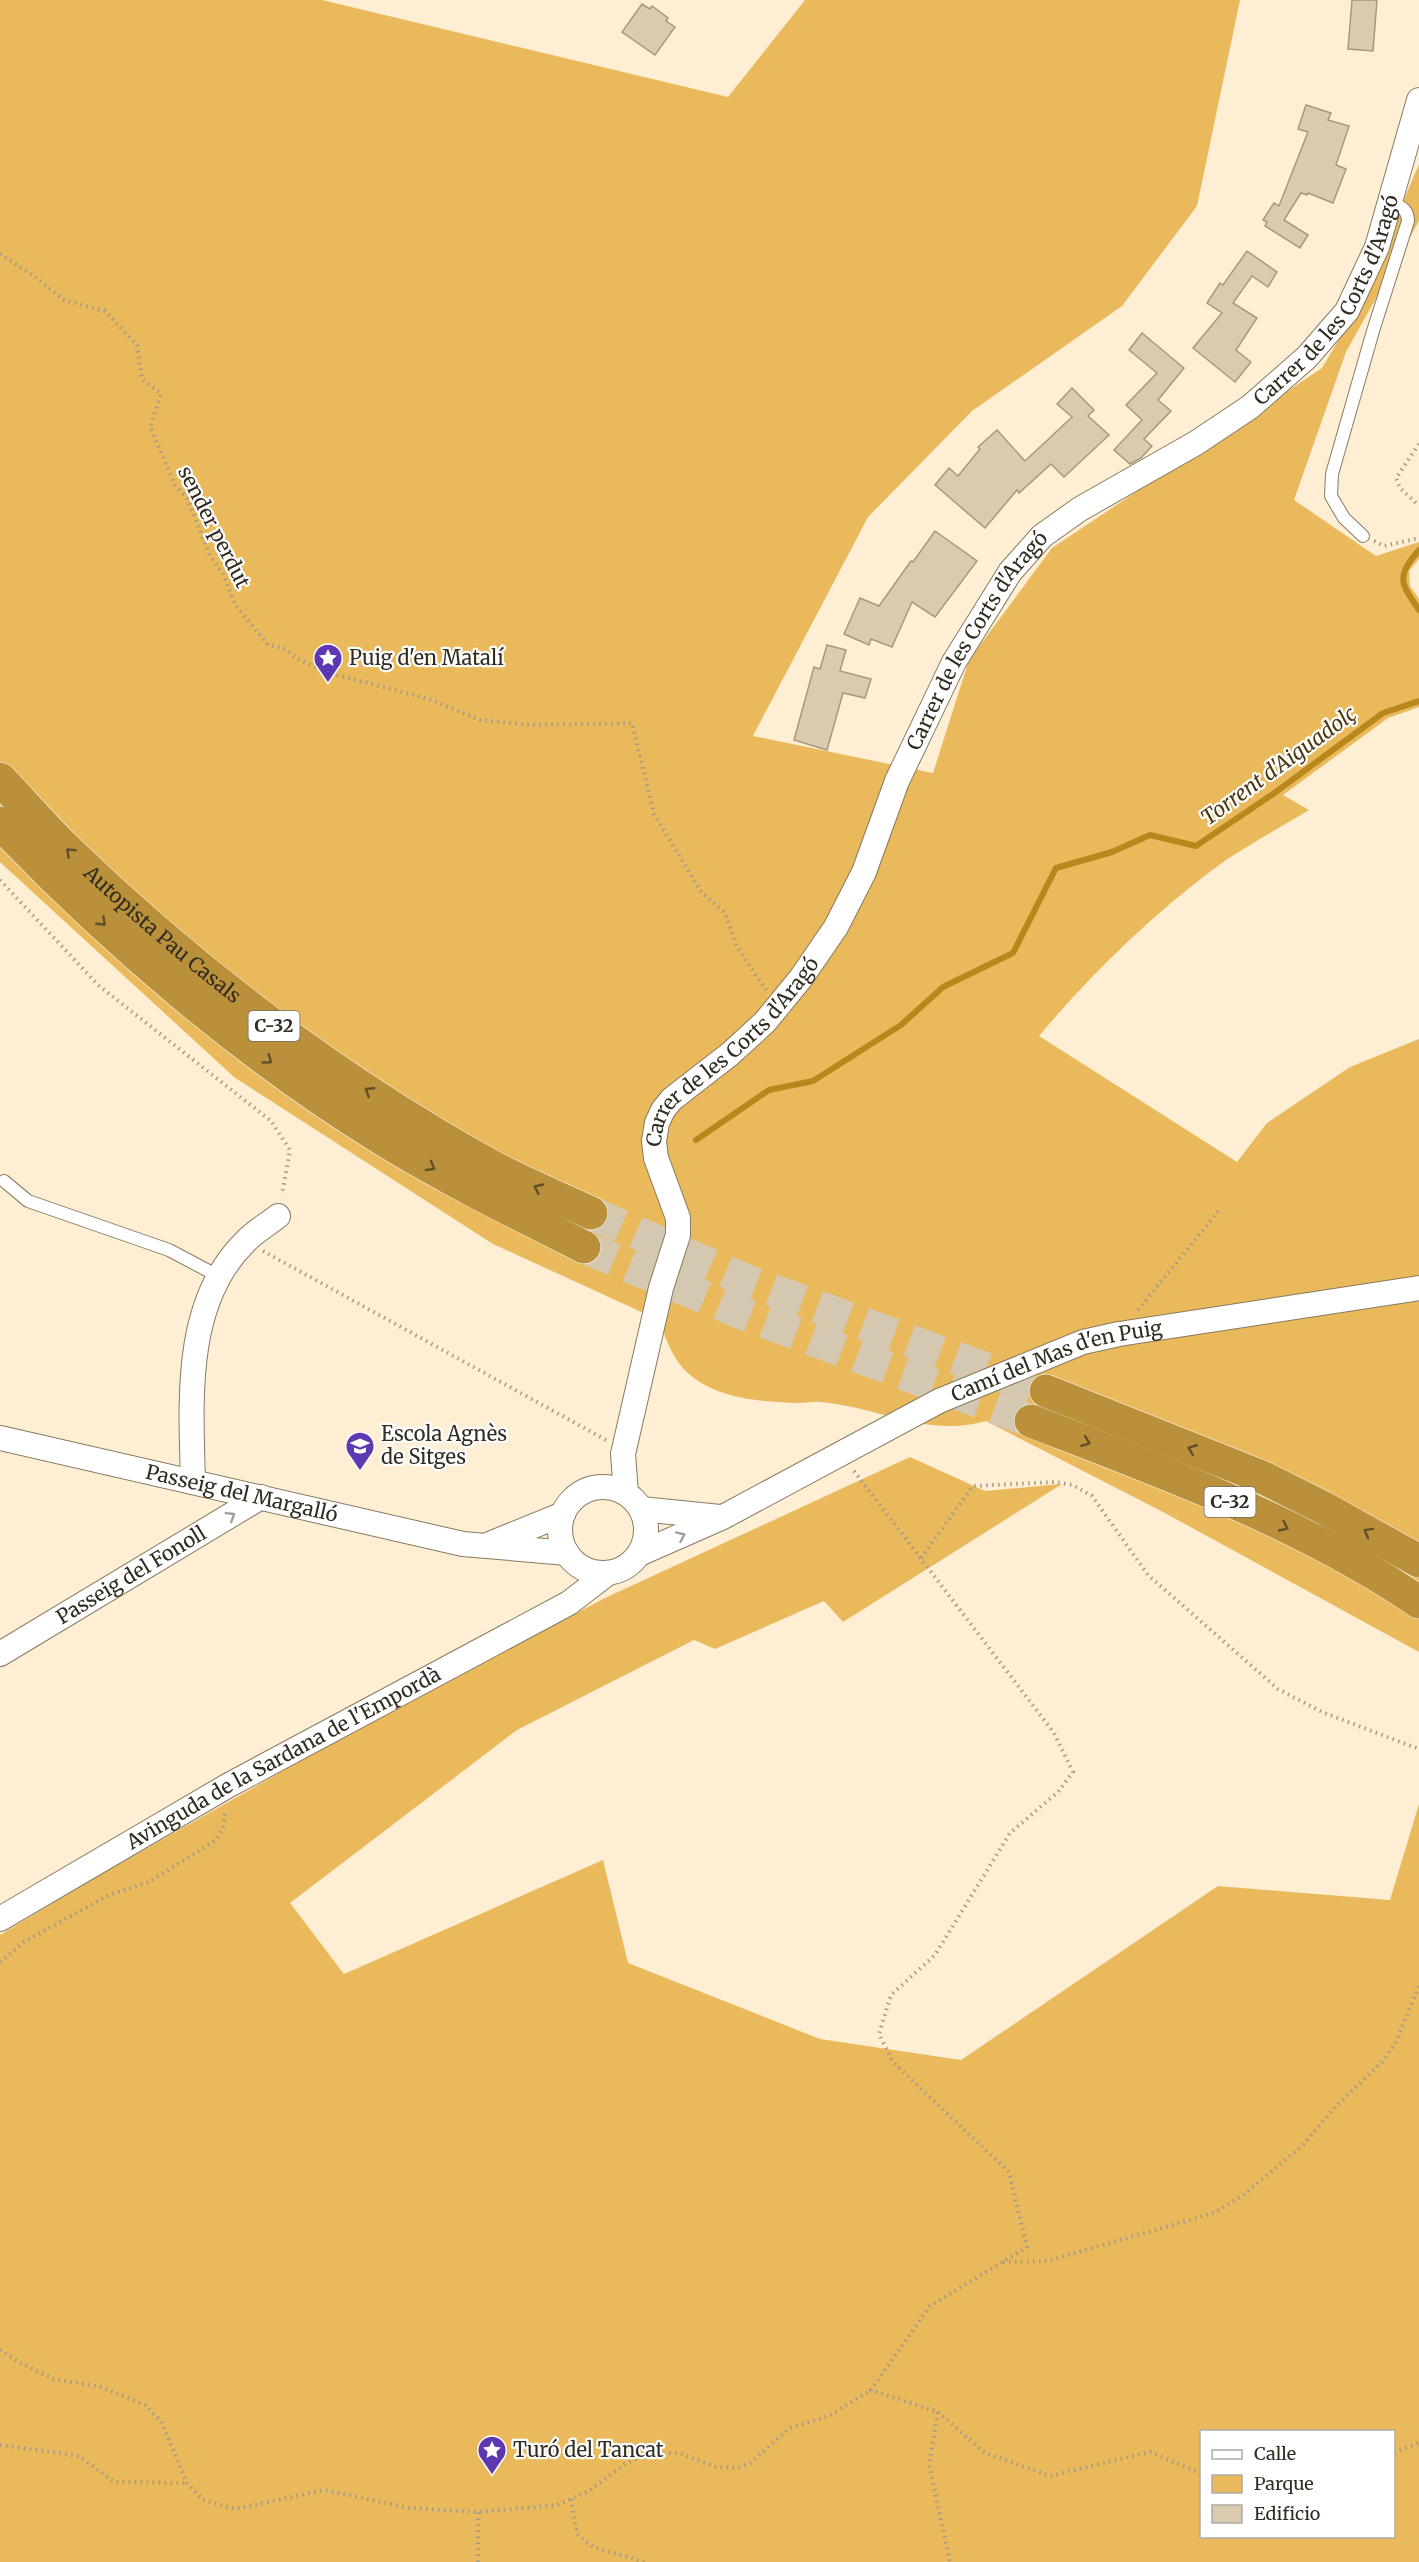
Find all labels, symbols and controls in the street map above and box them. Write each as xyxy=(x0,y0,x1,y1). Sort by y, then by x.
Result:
street label: Carrer de les Corts d'Aragó xyxy=(1248,191,1403,410)
street label: sender perdut xyxy=(173,462,256,592)
street label: Carrer de les Corts d'Aragó xyxy=(901,526,1053,754)
place icon: Puig d'en Matalí xyxy=(312,642,344,684)
place label: Puig d'en Matalí xyxy=(349,645,504,670)
water label: Torrent d'Aiguadolç xyxy=(1196,700,1362,831)
one-way arrow xyxy=(66,848,76,859)
street label: Autopista Pau Casals xyxy=(78,859,246,1008)
one-way arrow xyxy=(96,915,106,926)
street label: Carrer de les Corts d'Aragó xyxy=(640,952,824,1148)
road number: C-32 xyxy=(248,1011,300,1041)
one-way arrow xyxy=(262,1053,273,1064)
one-way arrow xyxy=(365,1087,376,1098)
one-way arrow xyxy=(425,1160,435,1171)
one-way arrow xyxy=(534,1184,545,1196)
street label: Camí del Mas d'en Puig xyxy=(947,1315,1164,1407)
place label: Escola Agnès de Sitges xyxy=(381,1421,507,1469)
school or university icon: Escola Agnès de Sitges xyxy=(344,1430,376,1472)
one-way arrow xyxy=(1079,1435,1090,1447)
one-way arrow xyxy=(1187,1444,1198,1457)
street label: Passeig del Margalló xyxy=(143,1459,341,1527)
road number: C-32 xyxy=(1204,1487,1256,1517)
one-way arrow xyxy=(225,1512,235,1524)
one-way arrow xyxy=(1278,1519,1289,1531)
street label: Passeig del Fonoll xyxy=(51,1520,210,1629)
one-way arrow xyxy=(1364,1528,1375,1539)
one-way arrow xyxy=(674,1531,685,1543)
street label: Avinguda de la Sardana de l'Empordà xyxy=(121,1661,445,1855)
legend xyxy=(1200,2430,1395,2538)
place icon: Turó del Tancat xyxy=(476,2434,508,2476)
place label: Turó del Tancat xyxy=(513,2437,664,2462)
text: Calle xyxy=(1254,2442,1296,2465)
text: Parque xyxy=(1254,2472,1314,2495)
text: Edificio xyxy=(1254,2502,1320,2525)

